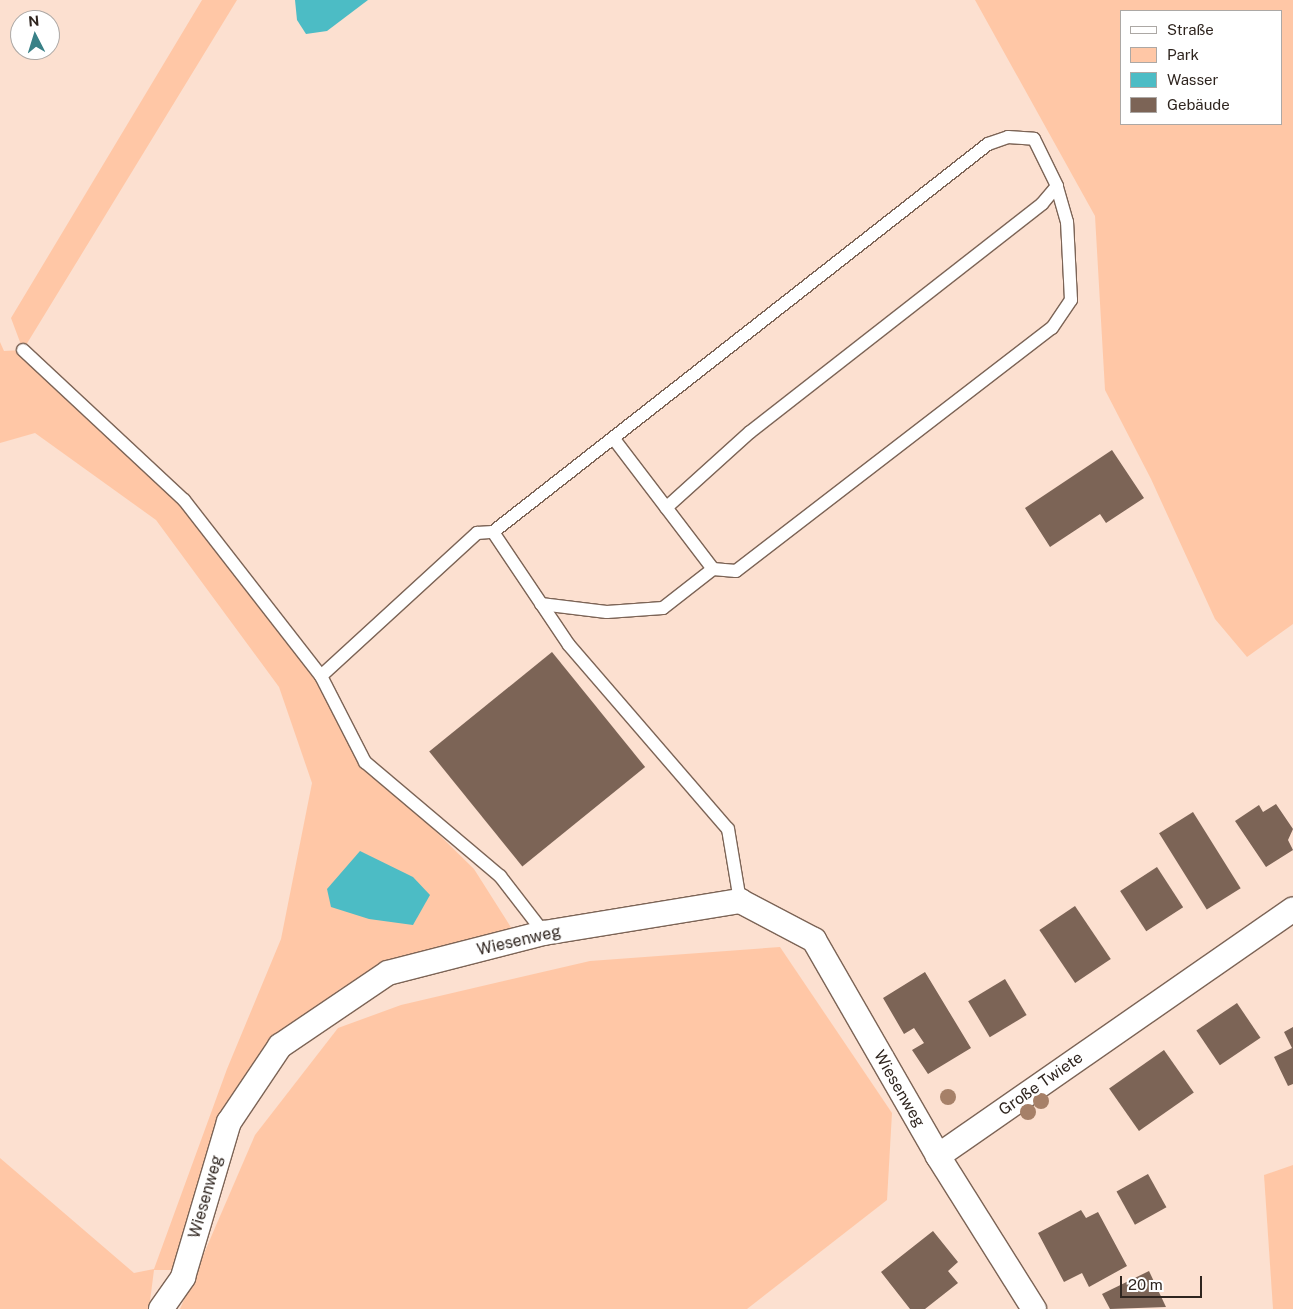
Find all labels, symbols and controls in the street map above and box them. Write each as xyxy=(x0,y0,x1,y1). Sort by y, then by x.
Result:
north arrow xyxy=(10,10,60,60)
legend xyxy=(1120,10,1283,125)
text: N xyxy=(28,13,40,30)
text: Straße xyxy=(1167,21,1214,38)
text: Park xyxy=(1167,46,1199,63)
text: Wasser xyxy=(1167,71,1218,88)
text: Gebäude xyxy=(1167,96,1230,113)
street label: Wiesenweg xyxy=(475,922,563,960)
street label: Wiesenweg xyxy=(869,1047,929,1131)
street label: Große Twiete xyxy=(995,1048,1087,1120)
street label: Wiesenweg xyxy=(185,1153,227,1241)
scale bar xyxy=(1123,1266,1206,1298)
text: 20 m xyxy=(1128,1276,1163,1293)

